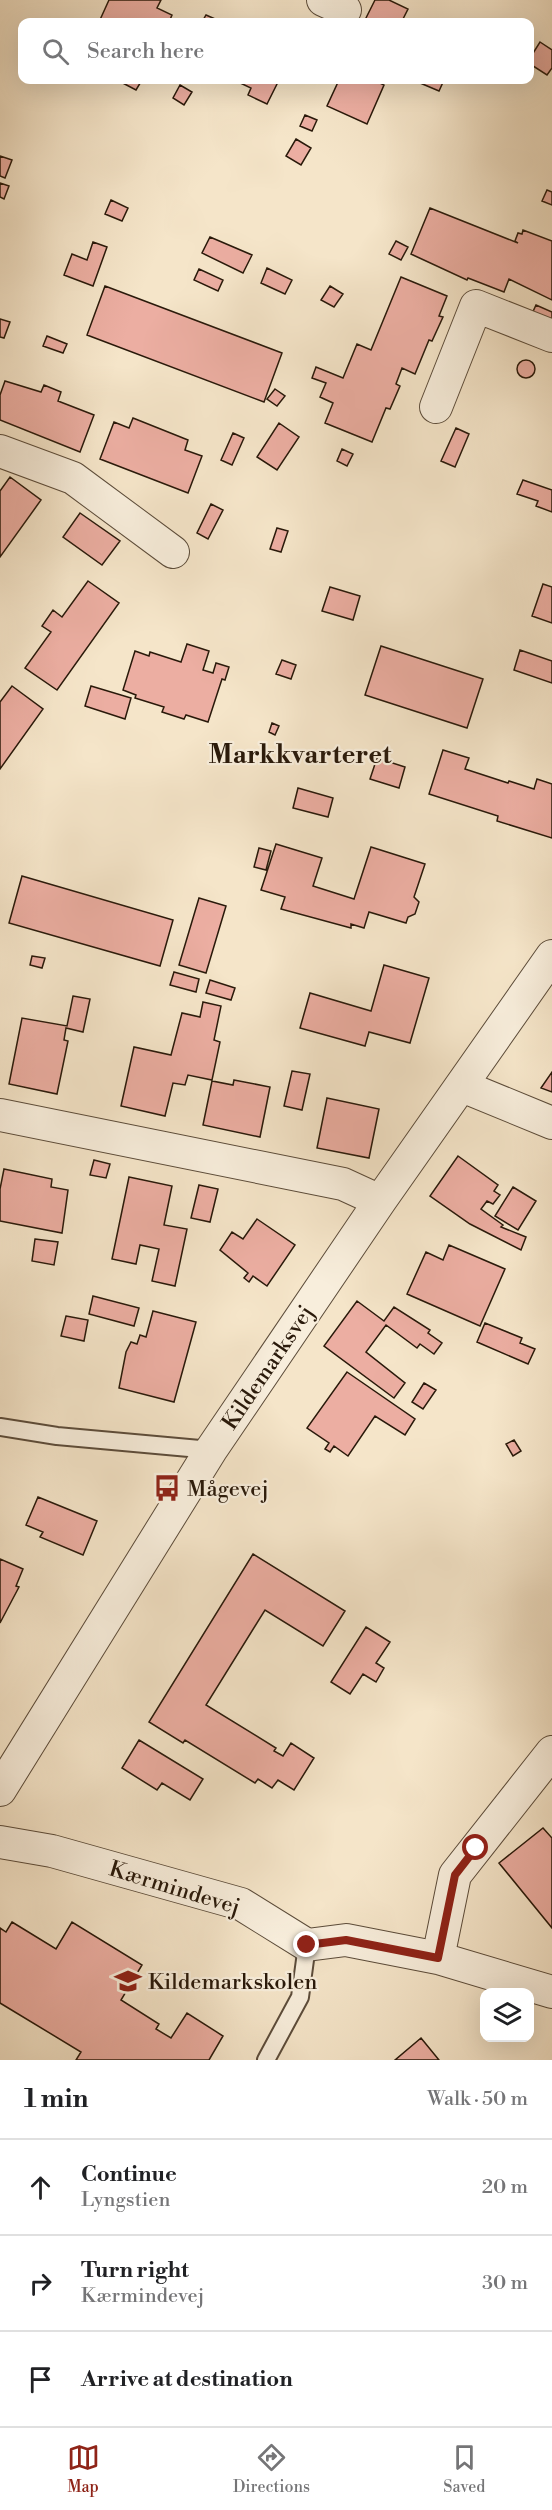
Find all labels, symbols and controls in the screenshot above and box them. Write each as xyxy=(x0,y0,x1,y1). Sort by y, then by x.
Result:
search box xyxy=(18,18,534,84)
icon: search xyxy=(39,35,72,68)
text: Search here xyxy=(87,38,204,65)
district label: Markkvarteret xyxy=(209,739,392,771)
street label: Kildemarksvej xyxy=(217,1300,320,1435)
bus stop icon: Mågevej xyxy=(152,1473,182,1503)
place label: Mågevej xyxy=(187,1476,269,1503)
route start xyxy=(462,1834,488,1860)
street label: Kærmindevej xyxy=(106,1856,243,1921)
route end xyxy=(293,1931,319,1957)
school or university icon: Kildemarkskolen xyxy=(113,1966,143,1996)
place label: Kildemarkskolen xyxy=(148,1969,317,1996)
map controls xyxy=(480,1988,534,2042)
button: layers xyxy=(480,1988,534,2042)
text: 1 min xyxy=(24,2083,89,2115)
text: Walk · 50 m xyxy=(427,2087,528,2112)
text: Continue xyxy=(81,2161,177,2188)
icon: ahead xyxy=(24,2171,57,2204)
text: 20 m xyxy=(482,2175,528,2200)
text: Lyngstien xyxy=(81,2188,170,2213)
text: Turn right xyxy=(81,2257,189,2284)
icon: right xyxy=(24,2267,57,2300)
text: 30 m xyxy=(482,2271,528,2296)
text: Kærmindevej xyxy=(81,2284,204,2309)
icon: arrive xyxy=(24,2363,57,2396)
text: Arrive at destination xyxy=(81,2366,293,2393)
tab: Map xyxy=(67,2441,100,2497)
tab: Directions xyxy=(233,2441,310,2497)
tab: Saved xyxy=(443,2441,485,2497)

